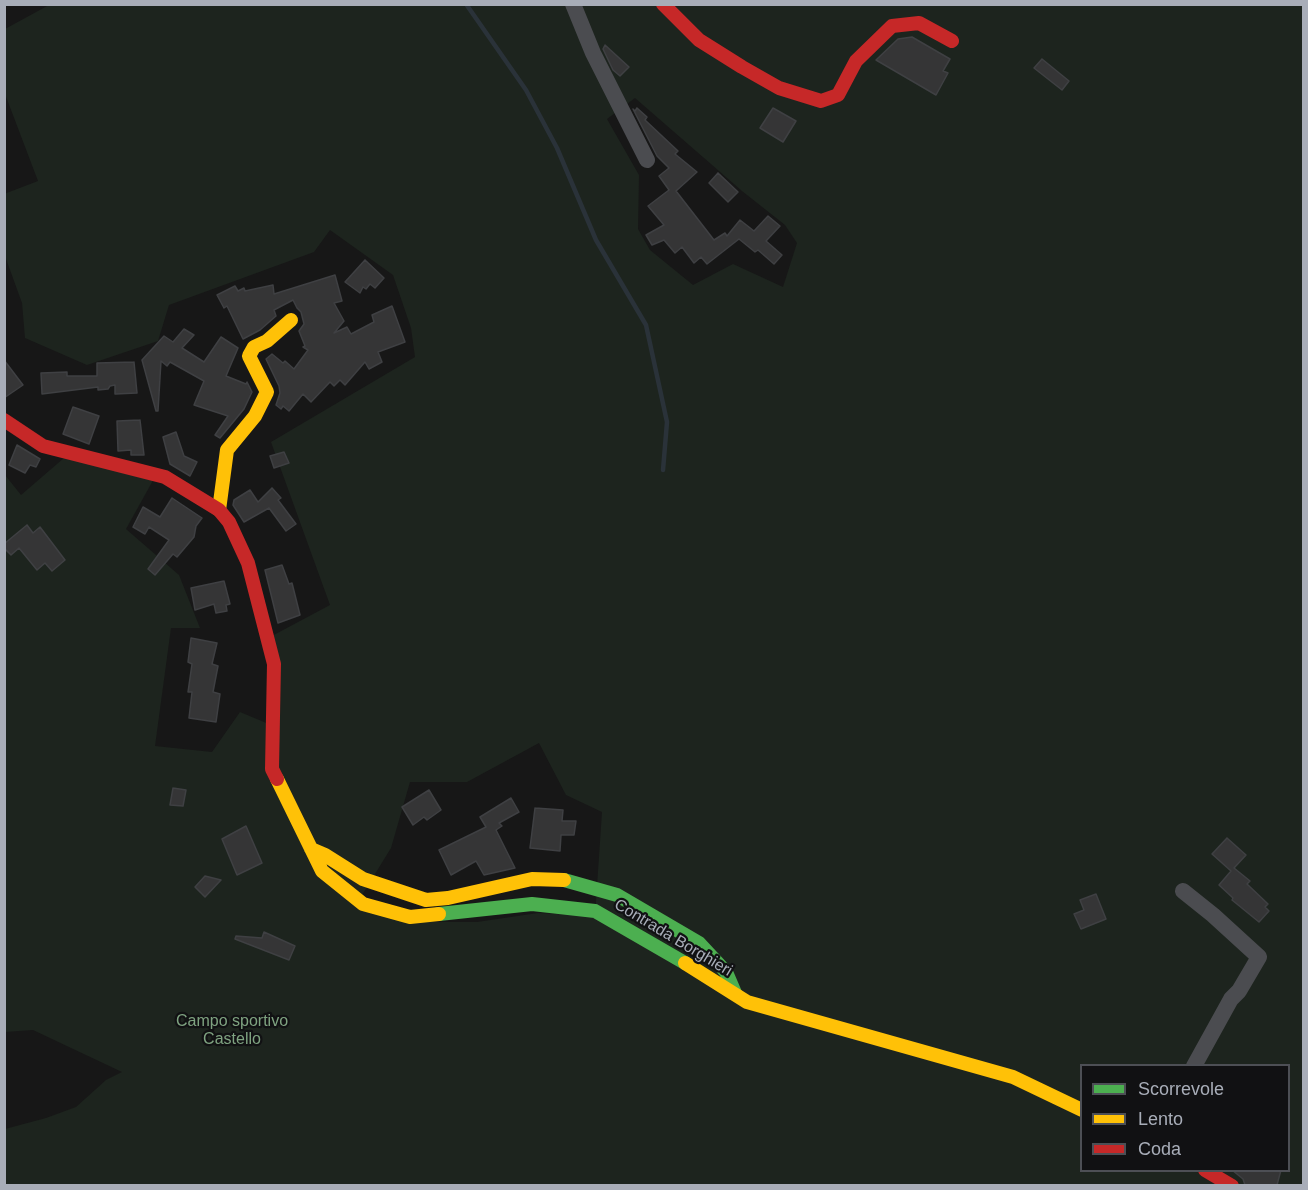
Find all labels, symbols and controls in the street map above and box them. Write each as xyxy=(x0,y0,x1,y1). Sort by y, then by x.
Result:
street label: Contrada Borghieri xyxy=(610,895,736,981)
park label: Campo sportivo Castello xyxy=(176,1012,288,1050)
legend xyxy=(1080,1064,1290,1172)
text: Scorrevole xyxy=(1138,1079,1224,1099)
text: Lento xyxy=(1138,1109,1183,1129)
text: Coda xyxy=(1138,1139,1181,1159)

